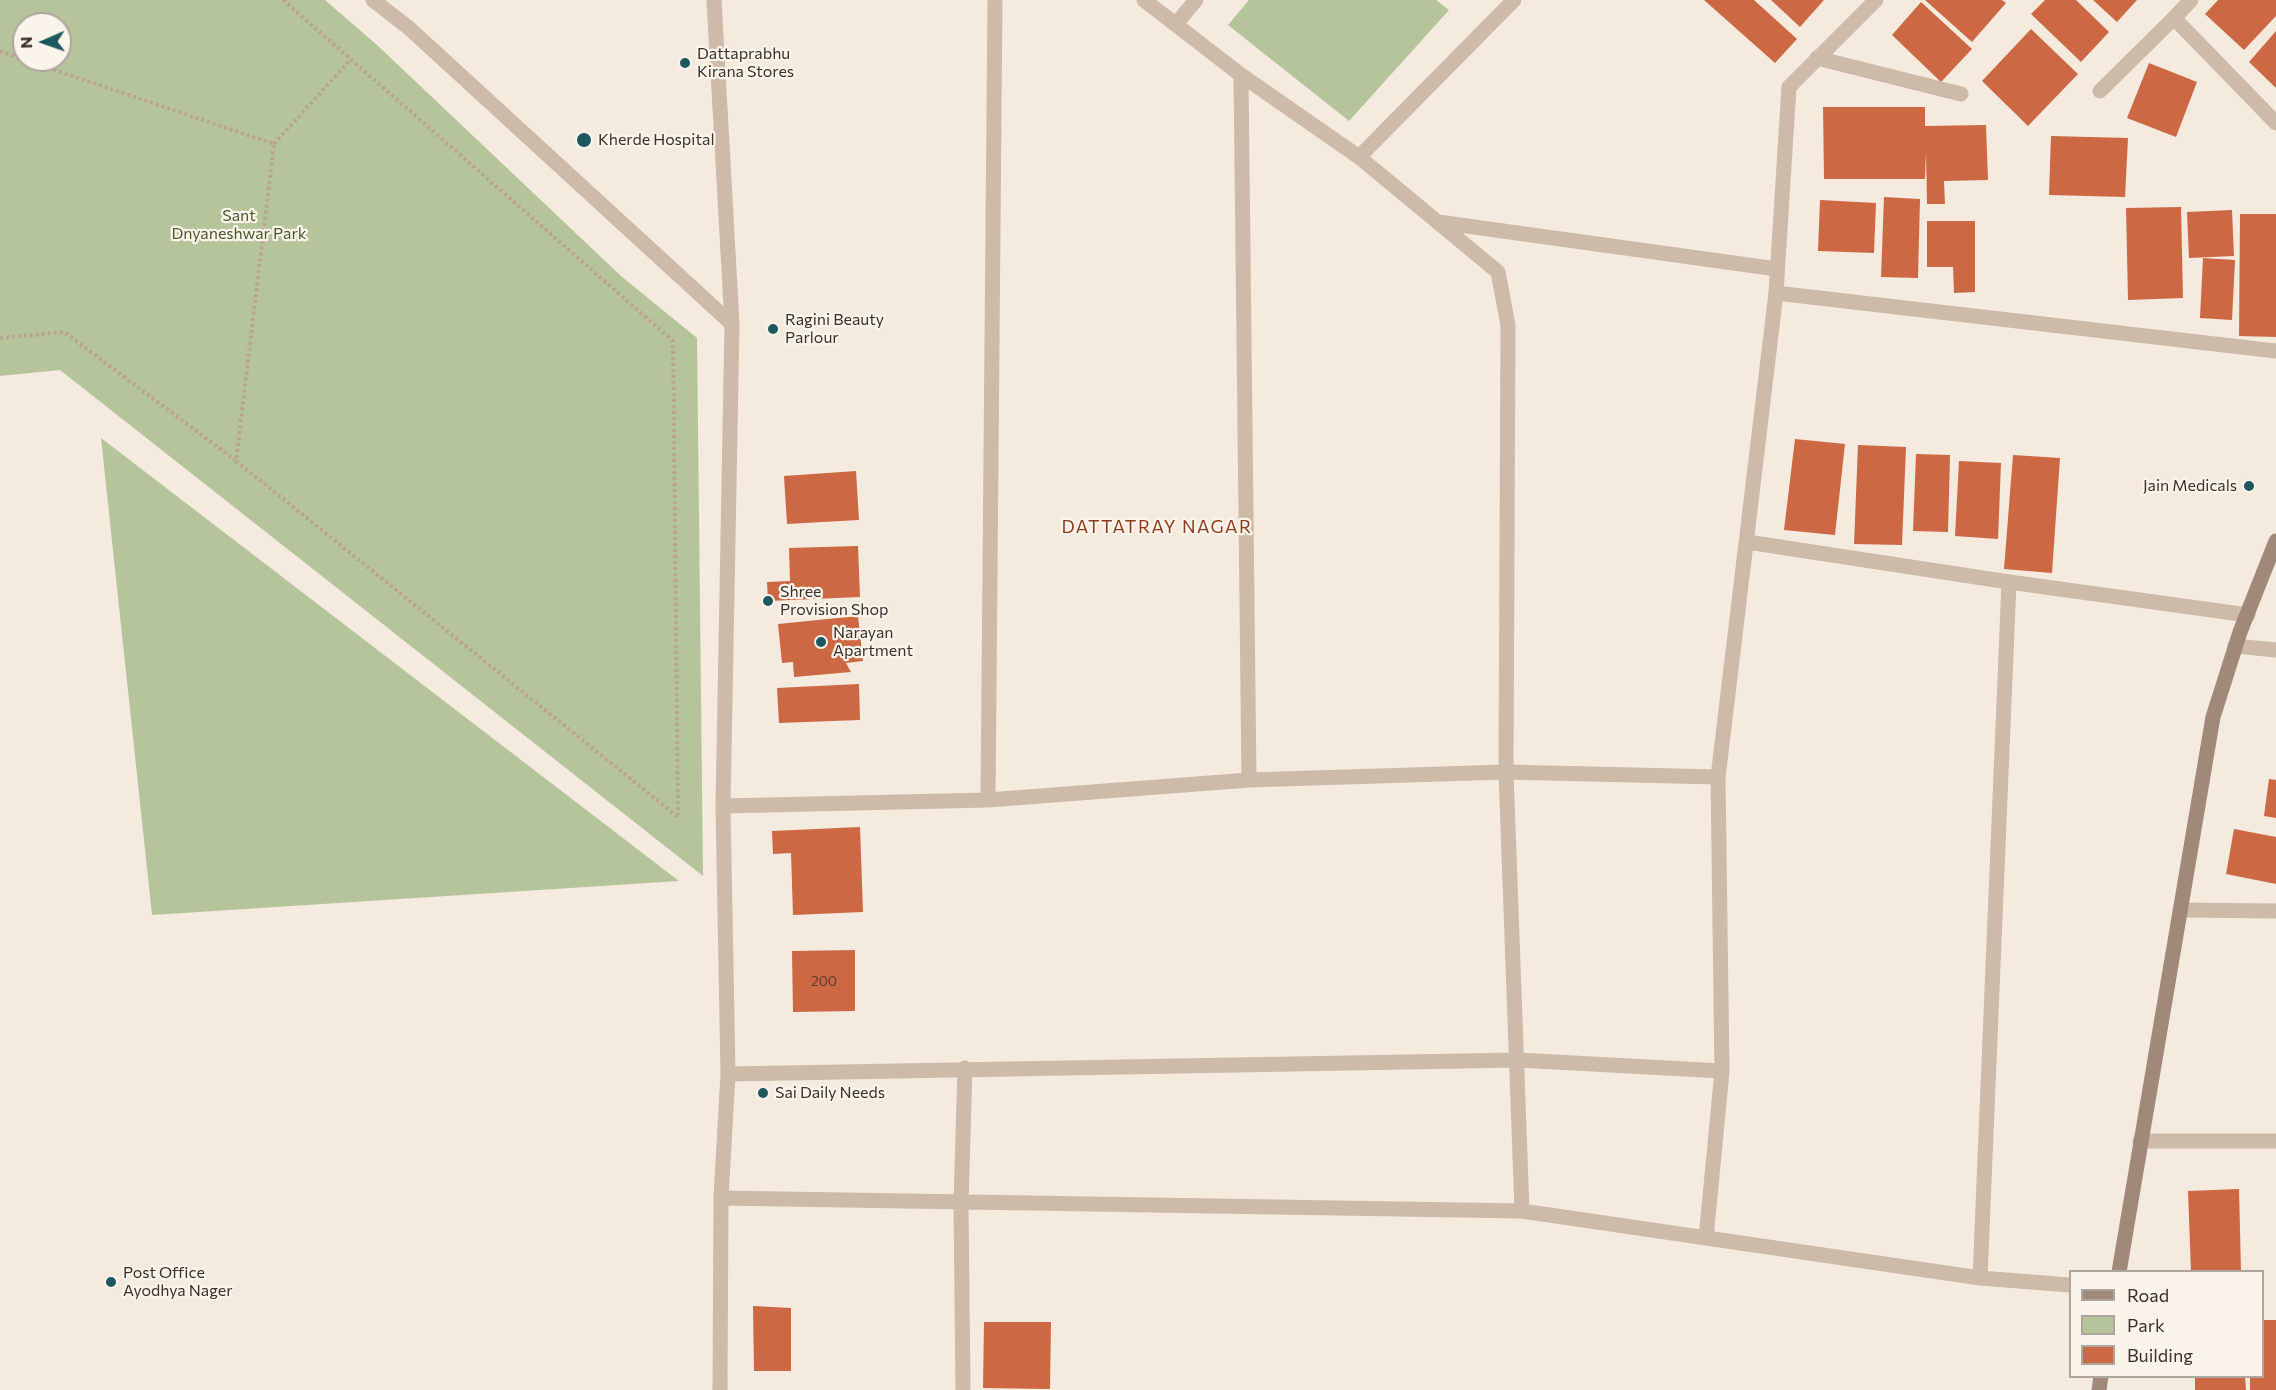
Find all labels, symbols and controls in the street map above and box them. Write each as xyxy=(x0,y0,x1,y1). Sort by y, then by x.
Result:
north arrow xyxy=(12,12,72,72)
text: N xyxy=(16,36,35,49)
place label: Dattaprabhu Kirana Stores xyxy=(697,44,794,82)
marker: Dattaprabhu Kirana Stores xyxy=(678,56,692,70)
place label: Kherde Hospital xyxy=(598,130,714,150)
marker: Kherde Hospital xyxy=(575,131,593,149)
park label: Sant Dnyaneshwar Park xyxy=(171,206,307,244)
place label: Ragini Beauty Parlour xyxy=(785,310,884,348)
marker: Ragini Beauty Parlour xyxy=(766,322,780,336)
place label: Jain Medicals xyxy=(2143,476,2237,496)
marker: Jain Medicals xyxy=(2242,479,2256,493)
district label: DATTATRAY NAGAR xyxy=(1061,516,1253,538)
place label: Shree Provision Shop xyxy=(780,582,889,620)
marker: Shree Provision Shop xyxy=(761,594,775,608)
place label: Narayan Apartment xyxy=(833,623,913,661)
marker: Narayan Apartment xyxy=(814,635,828,649)
house number: 200 xyxy=(811,973,837,989)
place label: Sai Daily Needs xyxy=(775,1083,885,1103)
marker: Sai Daily Needs xyxy=(756,1086,770,1100)
place label: Post Office Ayodhya Nager xyxy=(123,1263,233,1301)
legend xyxy=(2069,1270,2264,1378)
marker: Post Office Ayodhya Nager xyxy=(104,1275,118,1289)
text: Road xyxy=(2127,1284,2169,1306)
text: Park xyxy=(2127,1314,2165,1336)
text: Building xyxy=(2127,1344,2193,1366)

